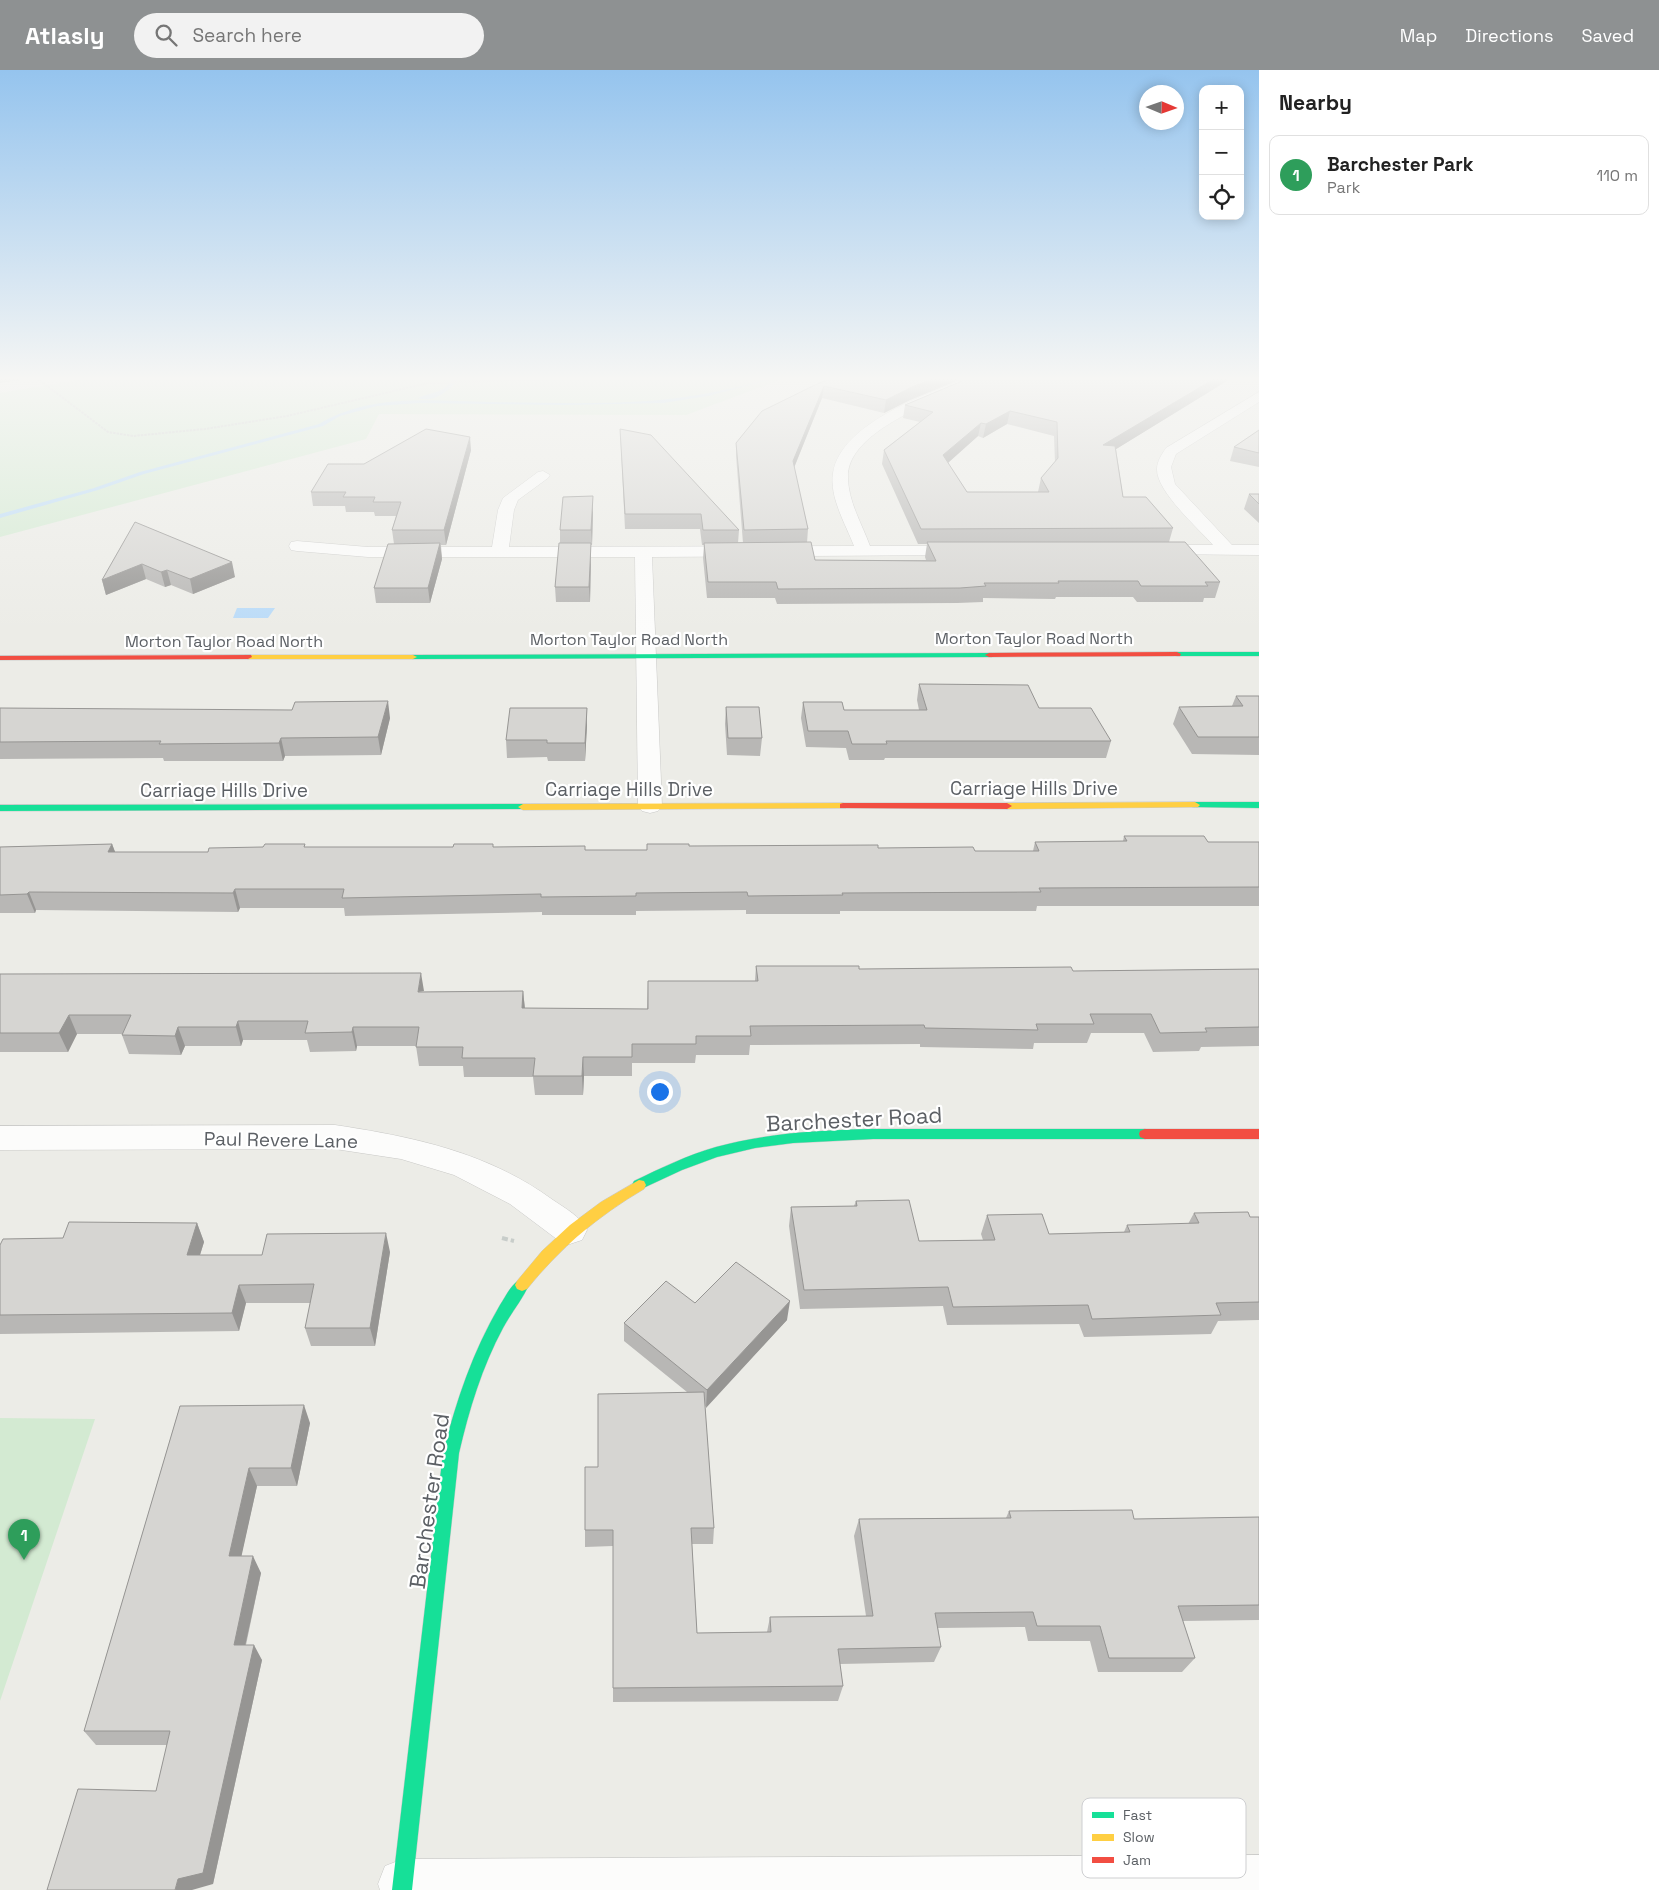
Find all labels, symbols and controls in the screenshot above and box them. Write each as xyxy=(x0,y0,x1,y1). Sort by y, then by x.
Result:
search box xyxy=(134,13,484,58)
text: Atlasly xyxy=(25,20,104,51)
icon: search xyxy=(152,21,180,49)
text: Search here xyxy=(192,23,302,48)
text: Map xyxy=(1400,24,1437,47)
text: Directions xyxy=(1465,24,1554,47)
text: Saved xyxy=(1582,24,1634,47)
north arrow xyxy=(1139,85,1184,130)
map controls xyxy=(1199,85,1244,220)
button: + xyxy=(1199,85,1244,130)
text: Nearby xyxy=(1279,89,1352,116)
button: − xyxy=(1199,130,1244,175)
text: Barchester Park xyxy=(1327,152,1474,177)
text: 1 xyxy=(1292,165,1300,186)
text: 110 m xyxy=(1596,165,1638,186)
button: locate xyxy=(1199,175,1244,220)
text: Park xyxy=(1327,177,1360,198)
street label: Morton Taylor Road North xyxy=(935,628,1133,649)
street label: Morton Taylor Road North xyxy=(530,629,728,650)
street label: Morton Taylor Road North xyxy=(125,631,323,652)
street label: Carriage Hills Drive xyxy=(950,776,1118,801)
street label: Carriage Hills Drive xyxy=(545,777,713,802)
street label: Carriage Hills Drive xyxy=(140,778,308,803)
your location xyxy=(647,1079,673,1105)
street label: Barchester Road xyxy=(765,1100,943,1138)
street label: Paul Revere Lane xyxy=(204,1126,358,1154)
street label: Barchester Road xyxy=(403,1412,455,1590)
pin: 1 xyxy=(8,1519,40,1560)
legend xyxy=(1082,1798,1246,1878)
text: Fast xyxy=(1123,1806,1152,1824)
text: Slow xyxy=(1123,1828,1155,1846)
text: Jam xyxy=(1123,1851,1151,1869)

